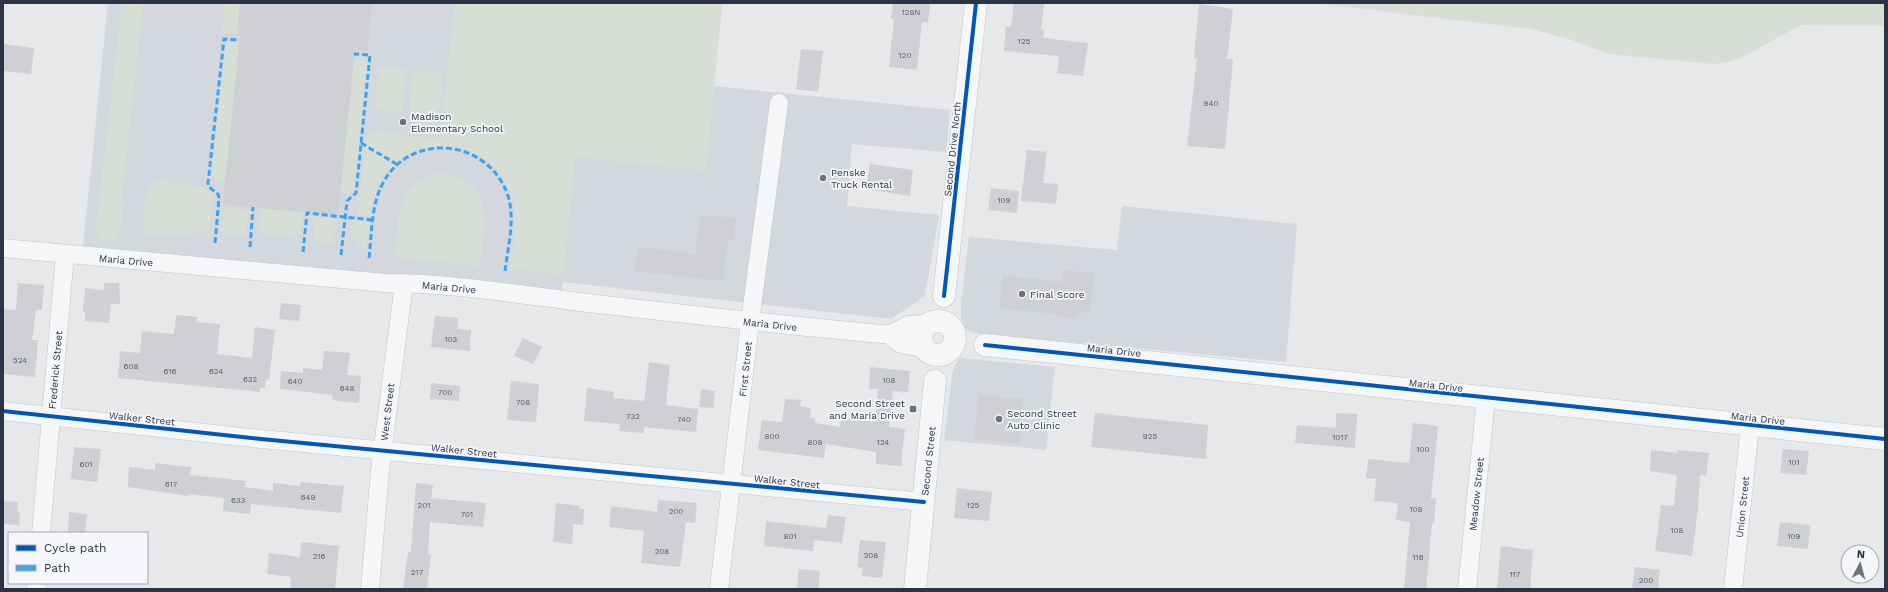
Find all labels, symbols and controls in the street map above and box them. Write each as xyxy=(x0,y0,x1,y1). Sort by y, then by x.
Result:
house number: 128N xyxy=(902,8,920,17)
house number: 125 xyxy=(1018,37,1031,46)
house number: 120 xyxy=(899,51,911,60)
house number: 940 xyxy=(1204,99,1218,108)
street label: Second Drive North xyxy=(942,101,963,197)
place label: Madison Elementary School xyxy=(411,111,503,134)
marker: Madison Elementary School xyxy=(398,117,408,127)
place label: Penske Truck Rental xyxy=(831,167,892,190)
marker: Penske Truck Rental xyxy=(818,173,828,183)
house number: 109 xyxy=(997,196,1011,205)
street label: Maria Drive xyxy=(98,253,154,268)
street label: Maria Drive xyxy=(421,280,477,295)
marker: Final Score xyxy=(1017,289,1027,299)
place label: Final Score xyxy=(1030,289,1085,300)
street label: Maria Drive xyxy=(742,316,798,333)
street label: Frederick Street xyxy=(47,330,64,410)
house number: 103 xyxy=(445,335,458,344)
street label: First Street xyxy=(737,340,754,397)
street label: Maria Drive xyxy=(1086,342,1142,359)
house number: 524 xyxy=(13,356,27,365)
house number: 608 xyxy=(124,362,138,371)
house number: 616 xyxy=(164,367,177,376)
house number: 624 xyxy=(209,367,223,376)
house number: 632 xyxy=(243,375,257,384)
house number: 108 xyxy=(882,376,896,385)
house number: 640 xyxy=(288,377,302,386)
street label: Maria Drive xyxy=(1408,377,1464,394)
street label: West Street xyxy=(379,382,397,442)
house number: 648 xyxy=(340,384,354,393)
house number: 700 xyxy=(438,388,452,397)
house number: 708 xyxy=(516,398,530,407)
place label: Second Street and Maria Drive xyxy=(829,398,906,421)
marker: Second Street and Maria Drive xyxy=(908,404,918,414)
place label: Second Street Auto Clinic xyxy=(1007,408,1078,431)
street label: Walker Street xyxy=(108,410,176,428)
street label: Maria Drive xyxy=(1730,410,1786,427)
house number: 732 xyxy=(626,412,640,421)
marker: Second Street Auto Clinic xyxy=(994,414,1004,424)
house number: 740 xyxy=(677,415,691,424)
street label: Second Street xyxy=(919,425,938,496)
house number: 800 xyxy=(765,432,779,441)
house number: 925 xyxy=(1143,432,1157,441)
house number: 1017 xyxy=(1332,433,1348,442)
house number: 808 xyxy=(808,438,822,447)
house number: 124 xyxy=(877,438,889,447)
street label: Walker Street xyxy=(430,442,498,460)
house number: 100 xyxy=(1416,445,1430,454)
street label: Meadow Street xyxy=(1467,456,1486,531)
house number: 101 xyxy=(1788,458,1800,467)
house number: 601 xyxy=(80,460,92,469)
street label: Walker Street xyxy=(753,473,821,491)
street label: Union Street xyxy=(1734,475,1751,538)
house number: 617 xyxy=(165,480,178,489)
house number: 649 xyxy=(301,493,315,502)
house number: 633 xyxy=(231,496,245,505)
house number: 201 xyxy=(418,501,430,510)
house number: 125 xyxy=(967,501,980,510)
house number: 108 xyxy=(1409,505,1423,514)
house number: 200 xyxy=(669,507,683,516)
house number: 701 xyxy=(461,510,473,519)
house number: 108 xyxy=(1670,526,1684,535)
legend xyxy=(8,532,148,584)
house number: 801 xyxy=(783,532,797,541)
house number: 109 xyxy=(1787,532,1801,541)
text: Cycle path xyxy=(44,541,106,555)
north arrow xyxy=(1840,544,1880,584)
house number: 208 xyxy=(655,547,669,556)
text: N xyxy=(1856,548,1866,561)
house number: 208 xyxy=(864,551,878,560)
house number: 216 xyxy=(313,552,325,561)
house number: 116 xyxy=(1412,553,1424,562)
text: Path xyxy=(44,561,70,575)
house number: 217 xyxy=(411,568,424,577)
house number: 117 xyxy=(1510,570,1521,579)
house number: 200 xyxy=(1639,576,1653,585)

